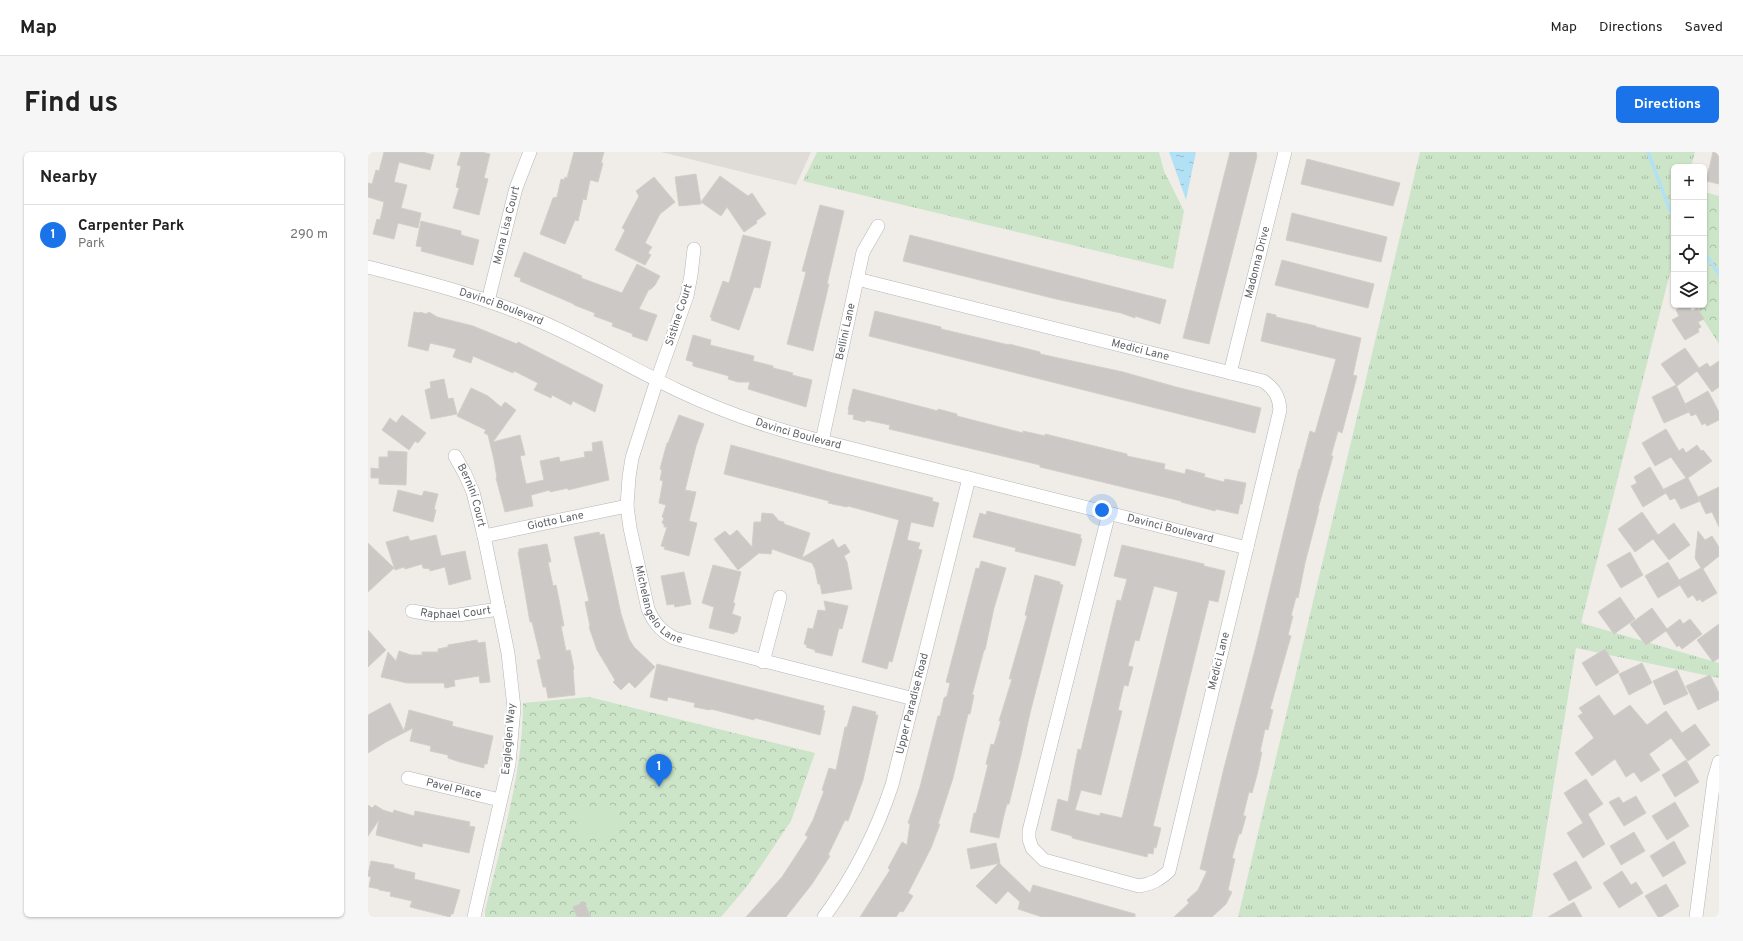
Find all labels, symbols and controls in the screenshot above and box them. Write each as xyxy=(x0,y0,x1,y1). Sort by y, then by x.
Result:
text: Map xyxy=(20,16,57,40)
text: Map xyxy=(1551,19,1577,36)
text: Directions xyxy=(1599,19,1663,36)
text: Saved xyxy=(1685,19,1723,36)
text: Find us xyxy=(24,86,118,122)
button: Directions xyxy=(1616,86,1719,123)
map controls xyxy=(1671,164,1707,308)
button: + xyxy=(1671,164,1707,200)
text: Nearby xyxy=(40,167,97,189)
street label: Mona Lisa Court xyxy=(490,185,523,266)
button: − xyxy=(1671,200,1707,236)
text: Carpenter Park xyxy=(78,217,184,236)
street label: Madonna Drive xyxy=(1242,225,1273,300)
text: 1 xyxy=(50,227,56,243)
text: 290 m xyxy=(290,227,328,243)
text: Park xyxy=(78,236,105,252)
button: locate xyxy=(1671,236,1707,272)
button: layers xyxy=(1671,272,1707,308)
street label: Sistine Court xyxy=(662,282,696,348)
street label: Davinci Boulevard xyxy=(457,285,545,329)
street label: Bellini Lane xyxy=(833,302,859,361)
street label: Medici Lane xyxy=(1110,336,1171,364)
street label: Davinci Boulevard xyxy=(753,415,843,453)
street label: Bernini Court xyxy=(454,461,489,529)
your location xyxy=(1092,500,1112,520)
street label: Giotto Lane xyxy=(526,508,585,534)
street label: Davinci Boulevard xyxy=(1126,511,1215,546)
street label: Michelangelo Lane xyxy=(632,564,684,647)
street label: Raphael Court xyxy=(419,603,492,622)
street label: Medici Lane xyxy=(1205,631,1233,691)
street label: Upper Paradise Road xyxy=(893,652,932,756)
street label: Eagleglen Way xyxy=(499,702,519,775)
pin: 1 xyxy=(646,754,672,787)
street label: Pavel Place xyxy=(424,776,483,802)

